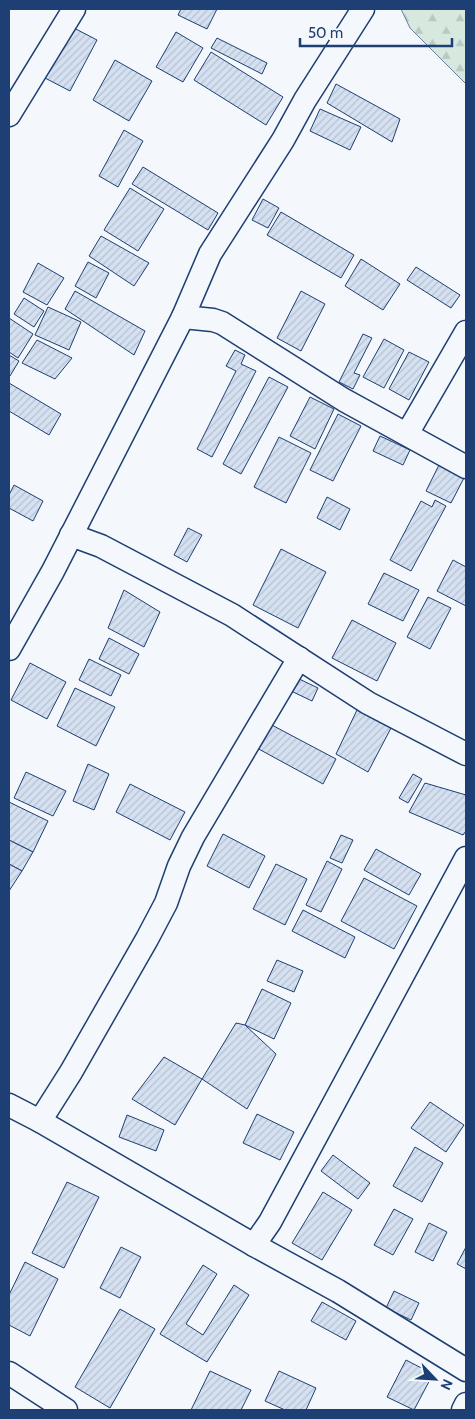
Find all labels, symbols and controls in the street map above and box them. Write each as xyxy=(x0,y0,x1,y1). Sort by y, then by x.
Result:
scale bar xyxy=(300,15,452,47)
text: 50 m xyxy=(308,24,343,42)
north arrow xyxy=(410,1354,460,1404)
text: N xyxy=(437,1376,457,1393)

